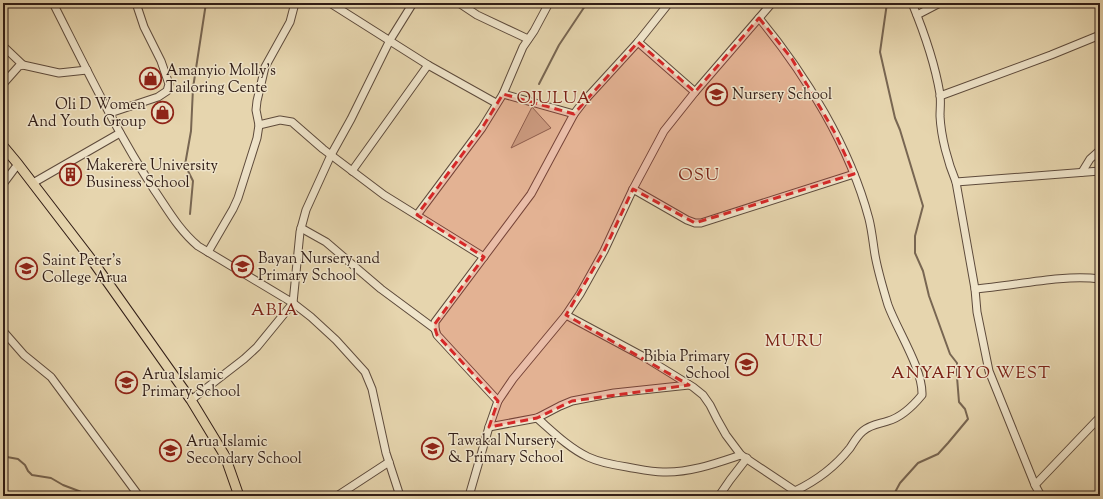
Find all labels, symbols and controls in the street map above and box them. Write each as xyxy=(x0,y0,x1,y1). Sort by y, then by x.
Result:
place label: Amanyio Molly's Tailoring Cente xyxy=(166,61,276,99)
shop icon: Amanyio Molly's Tailoring Cente xyxy=(137,66,163,92)
school or university icon: Nursery School xyxy=(703,81,729,107)
place label: Nursery School xyxy=(732,85,832,106)
district label: OJULUA xyxy=(516,87,592,111)
place label: Oli D Women And Youth Group xyxy=(27,95,146,133)
shop icon: Oli D Women And Youth Group xyxy=(149,100,175,126)
place label: Makerere University Business School xyxy=(86,156,219,194)
building icon: Makerere University Business School xyxy=(58,161,84,187)
district label: OSU xyxy=(678,164,720,188)
place label: Bayan Nursery and Primary School xyxy=(258,249,381,287)
place label: Saint Peter's College Arua xyxy=(42,251,128,289)
school or university icon: Bayan Nursery and Primary School xyxy=(229,254,255,280)
school or university icon: Saint Peter's College Arua xyxy=(13,256,39,282)
district label: ABIA xyxy=(251,299,299,323)
district label: MURU xyxy=(765,330,823,354)
place label: Bibia Primary School xyxy=(644,347,731,385)
school or university icon: Bibia Primary School xyxy=(733,352,759,378)
district label: ANYAFIYO WEST xyxy=(891,362,1051,386)
place label: Arua Islamic Primary School xyxy=(142,365,240,403)
school or university icon: Arua Islamic Primary School xyxy=(114,370,140,396)
place label: Tawakal Nursery & Primary School xyxy=(448,431,564,469)
place label: Arua Islamic Secondary School xyxy=(186,432,302,470)
school or university icon: Tawakal Nursery & Primary School xyxy=(419,436,445,462)
school or university icon: Arua Islamic Secondary School xyxy=(158,437,184,463)

